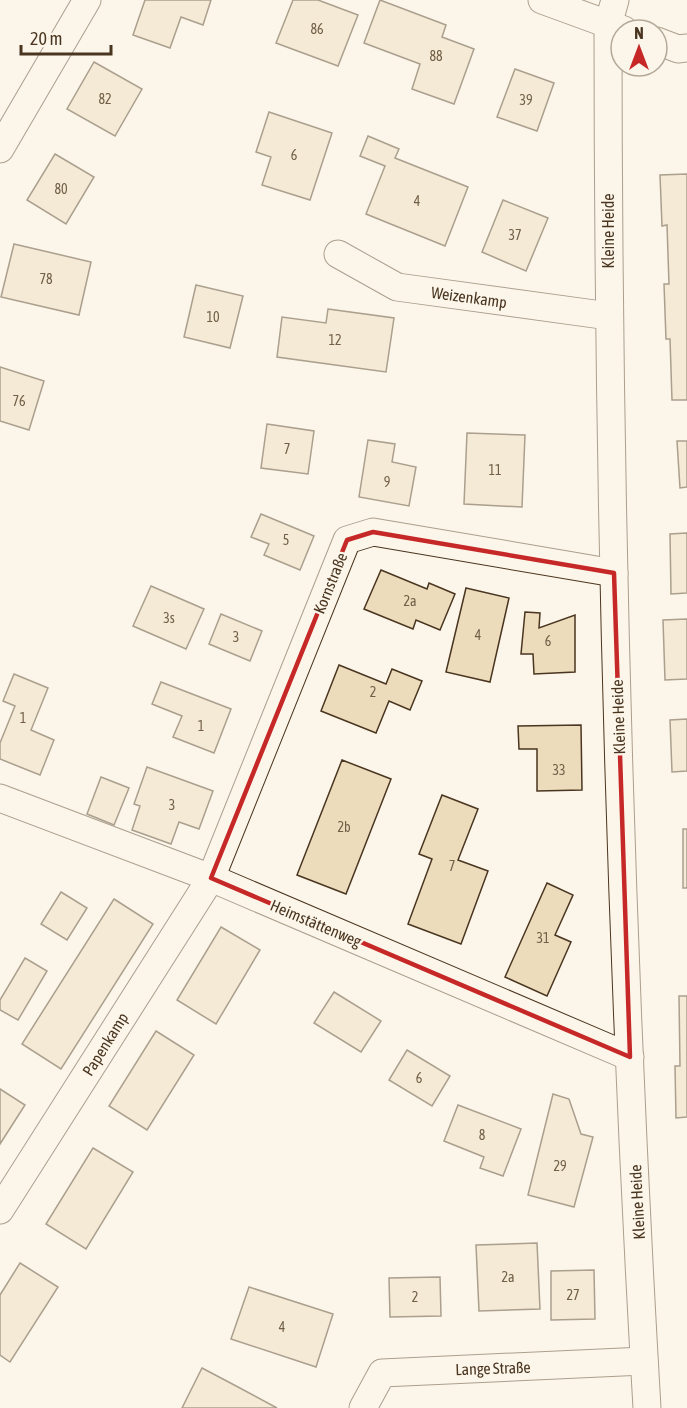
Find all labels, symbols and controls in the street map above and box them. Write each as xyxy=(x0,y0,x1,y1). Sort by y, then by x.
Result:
scale bar xyxy=(21,18,111,56)
north arrow xyxy=(609,18,669,78)
house number: 86 xyxy=(310,21,324,37)
text: N xyxy=(634,24,644,42)
text: 20 m xyxy=(30,28,62,49)
house number: 88 xyxy=(429,48,443,64)
house number: 82 xyxy=(98,91,112,107)
house number: 39 xyxy=(519,92,533,108)
house number: 6 xyxy=(291,147,298,163)
house number: 80 xyxy=(54,181,68,197)
house number: 4 xyxy=(414,193,421,209)
street label: Kleine Heide xyxy=(599,193,617,269)
house number: 37 xyxy=(508,227,522,243)
house number: 78 xyxy=(39,271,53,287)
street label: Weizenkamp xyxy=(430,283,508,312)
house number: 10 xyxy=(206,309,220,325)
house number: 12 xyxy=(328,332,342,348)
house number: 76 xyxy=(12,393,26,409)
house number: 7 xyxy=(284,441,290,457)
house number: 11 xyxy=(488,462,502,478)
house number: 9 xyxy=(384,474,390,490)
house number: 5 xyxy=(283,532,289,548)
street label: Kornstraße xyxy=(310,550,350,616)
house number: 2a xyxy=(403,593,417,609)
house number: 3s xyxy=(163,610,175,626)
house number: 4 xyxy=(475,627,482,643)
house number: 3 xyxy=(233,629,239,645)
house number: 6 xyxy=(545,633,552,649)
street label: Kleine Heide xyxy=(608,679,628,755)
house number: 2 xyxy=(370,684,376,700)
house number: 1 xyxy=(20,710,26,726)
house number: 1 xyxy=(198,718,204,734)
house number: 33 xyxy=(552,762,566,778)
house number: 3 xyxy=(169,797,175,813)
house number: 2b xyxy=(337,819,351,835)
house number: 7 xyxy=(449,858,455,874)
street label: Heimstättenweg xyxy=(267,896,364,951)
house number: 31 xyxy=(536,930,550,946)
street label: Papenkamp xyxy=(79,1009,132,1079)
house number: 6 xyxy=(416,1070,423,1086)
house number: 8 xyxy=(479,1127,486,1143)
house number: 29 xyxy=(553,1158,567,1174)
street label: Kleine Heide xyxy=(626,1164,648,1240)
house number: 2a xyxy=(501,1269,515,1285)
house number: 27 xyxy=(566,1287,580,1303)
house number: 2 xyxy=(412,1289,418,1305)
house number: 4 xyxy=(279,1319,286,1335)
street label: Lange Straße xyxy=(455,1358,531,1379)

